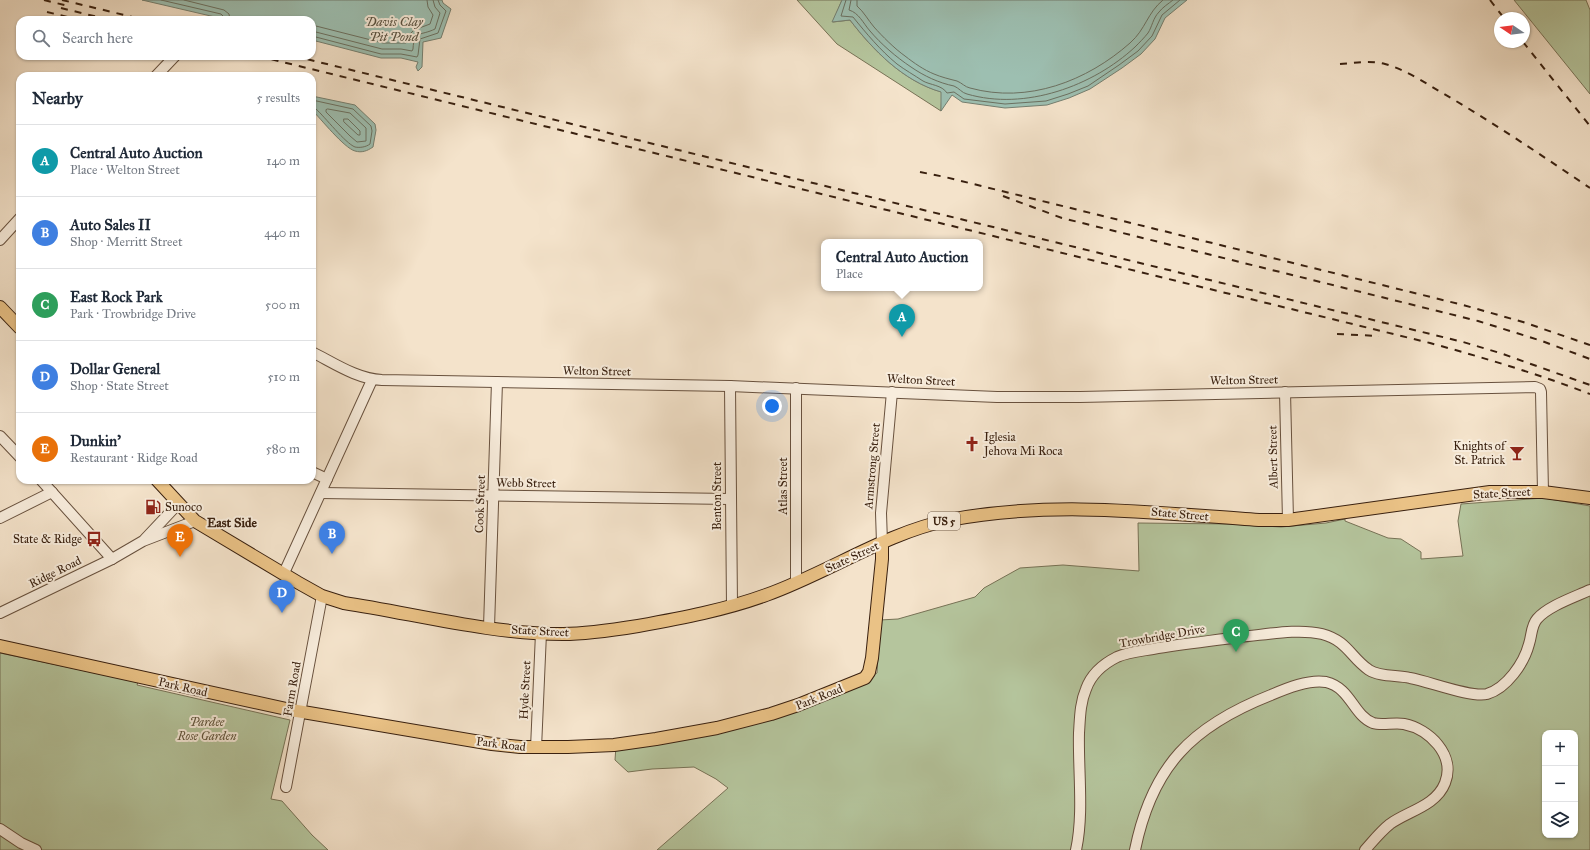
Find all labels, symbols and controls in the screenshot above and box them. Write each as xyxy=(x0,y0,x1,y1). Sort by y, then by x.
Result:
north arrow xyxy=(1494,12,1530,48)
water label: Davis Clay Pit Pond xyxy=(365,14,424,45)
search box xyxy=(16,16,316,60)
icon: search xyxy=(30,27,52,49)
text: Search here xyxy=(62,29,133,47)
text: Nearby xyxy=(32,88,83,109)
text: 5 results xyxy=(256,90,300,106)
text: Central Auto Auction xyxy=(70,144,203,162)
text: A xyxy=(41,153,49,169)
text: 140 m xyxy=(266,153,300,169)
text: Place · Welton Street xyxy=(70,162,180,178)
text: Auto Sales II xyxy=(70,216,151,234)
text: B xyxy=(41,225,49,241)
text: 440 m xyxy=(264,225,300,241)
text: Shop · Merritt Street xyxy=(70,234,183,250)
popup xyxy=(821,239,983,291)
text: Central Auto Auction xyxy=(836,248,968,266)
text: Place xyxy=(836,266,863,282)
text: East Rock Park xyxy=(70,288,163,306)
text: C xyxy=(41,297,49,313)
text: 500 m xyxy=(265,297,300,313)
pin: A xyxy=(889,304,915,337)
text: Park · Trowbridge Drive xyxy=(70,306,196,322)
text: Dollar General xyxy=(70,360,160,378)
street label: Welton Street xyxy=(563,363,632,379)
text: D xyxy=(40,369,50,385)
text: 510 m xyxy=(268,369,300,385)
street label: Welton Street xyxy=(886,371,956,389)
street label: Welton Street xyxy=(1210,372,1279,388)
text: Shop · State Street xyxy=(70,378,169,394)
your location xyxy=(762,396,782,416)
street label: Armstrong Street xyxy=(861,422,884,511)
street label: Albert Street xyxy=(1265,424,1281,490)
place label: Iglesia Jehova Mi Roca xyxy=(982,430,1063,459)
text: Dunkin' xyxy=(70,432,121,450)
church icon: Iglesia Jehova Mi Roca xyxy=(963,435,981,453)
place label: Knights of St. Patrick xyxy=(1453,439,1507,467)
text: E xyxy=(40,441,50,457)
text: 580 m xyxy=(266,441,300,457)
bar icon: Knights of St. Patrick xyxy=(1508,444,1526,462)
text: Restaurant · Ridge Road xyxy=(70,450,198,466)
street label: Atlas Street xyxy=(776,457,790,516)
street label: Benton Street xyxy=(710,461,724,530)
street label: Cook Street xyxy=(472,474,488,533)
street label: Webb Street xyxy=(496,475,557,491)
street label: State Street xyxy=(1473,484,1532,502)
fuel station icon: Sunoco xyxy=(144,498,162,516)
place label: Sunoco xyxy=(165,500,202,514)
street label: State Street xyxy=(1151,505,1210,524)
road number: US 5 xyxy=(928,512,960,530)
district label: East Side xyxy=(207,515,258,531)
pin: B xyxy=(319,521,345,554)
pin: E xyxy=(167,524,193,557)
bus stop icon: State & Ridge xyxy=(85,530,103,548)
place label: State & Ridge xyxy=(13,532,82,547)
street label: State Street xyxy=(823,538,882,576)
street label: Ridge Road xyxy=(27,553,84,592)
pin: D xyxy=(269,580,295,613)
pin: C xyxy=(1223,619,1249,652)
street label: State Street xyxy=(511,622,570,640)
street label: Trowbridge Drive xyxy=(1118,622,1206,651)
street label: Hyde Street xyxy=(516,659,534,720)
street label: Farm Road xyxy=(280,661,304,717)
street label: Park Road xyxy=(157,675,209,699)
street label: Park Road xyxy=(793,681,845,713)
park label: Pardee Rose Garden xyxy=(176,715,237,743)
map controls xyxy=(1542,730,1578,838)
button: + xyxy=(1542,730,1578,766)
street label: Park Road xyxy=(475,734,527,754)
button: − xyxy=(1542,766,1578,802)
button: layers xyxy=(1542,802,1578,838)

